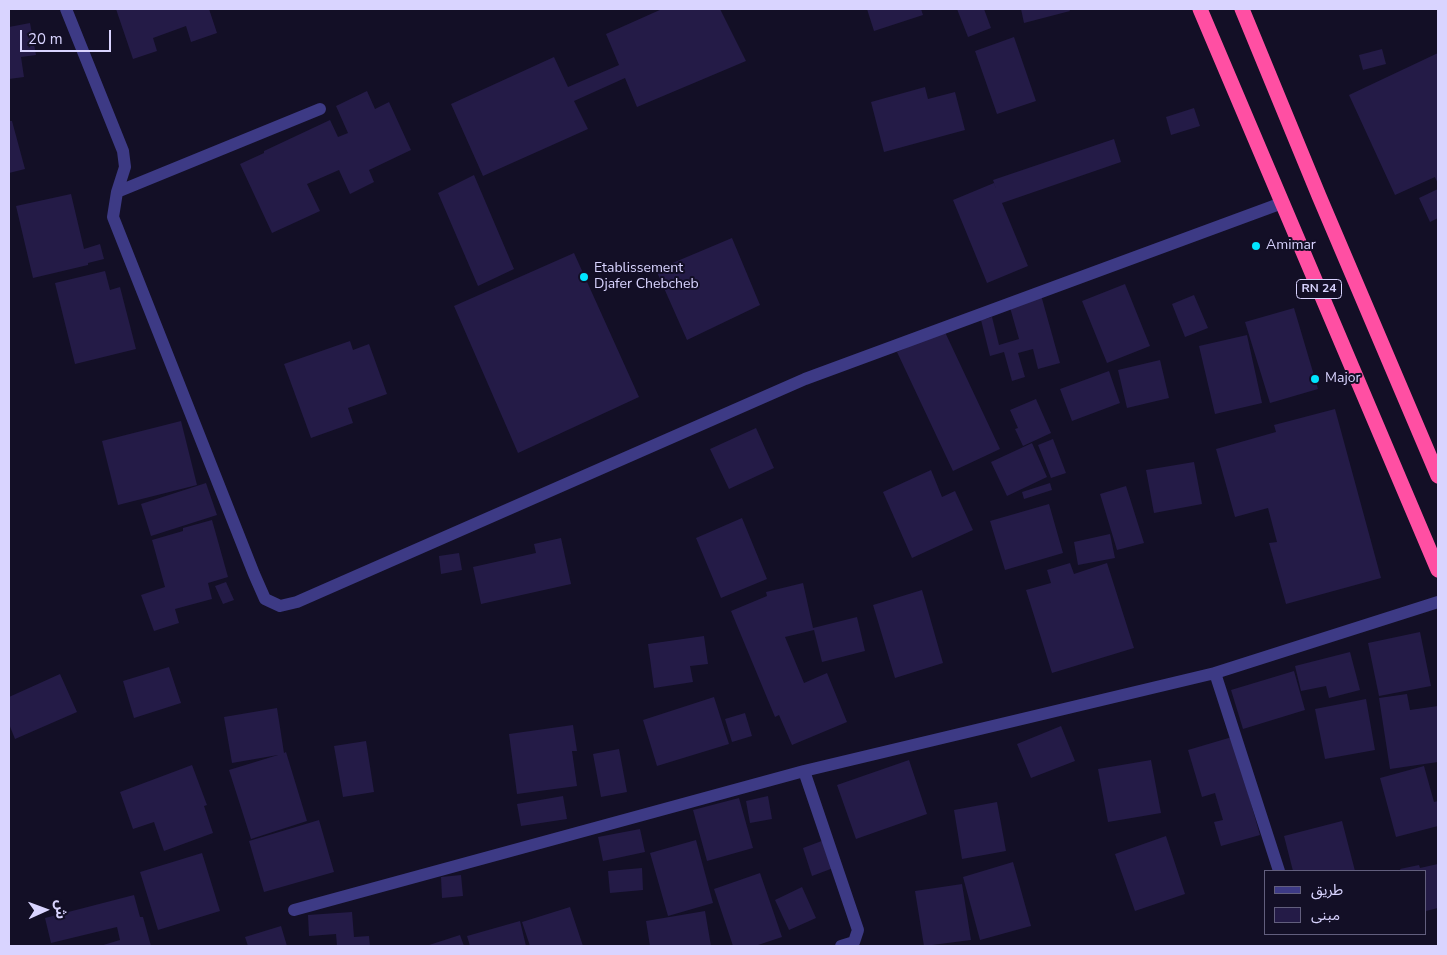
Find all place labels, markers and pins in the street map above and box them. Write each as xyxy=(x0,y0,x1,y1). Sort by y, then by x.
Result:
place label: Amimar xyxy=(1266,238,1316,254)
marker: Amimar xyxy=(1250,240,1262,252)
place label: Etablissement Djafer Chebcheb xyxy=(594,261,699,294)
marker: Etablissement Djafer Chebcheb xyxy=(578,271,590,283)
place label: Major xyxy=(1325,371,1360,387)
marker: Major xyxy=(1309,373,1321,385)

